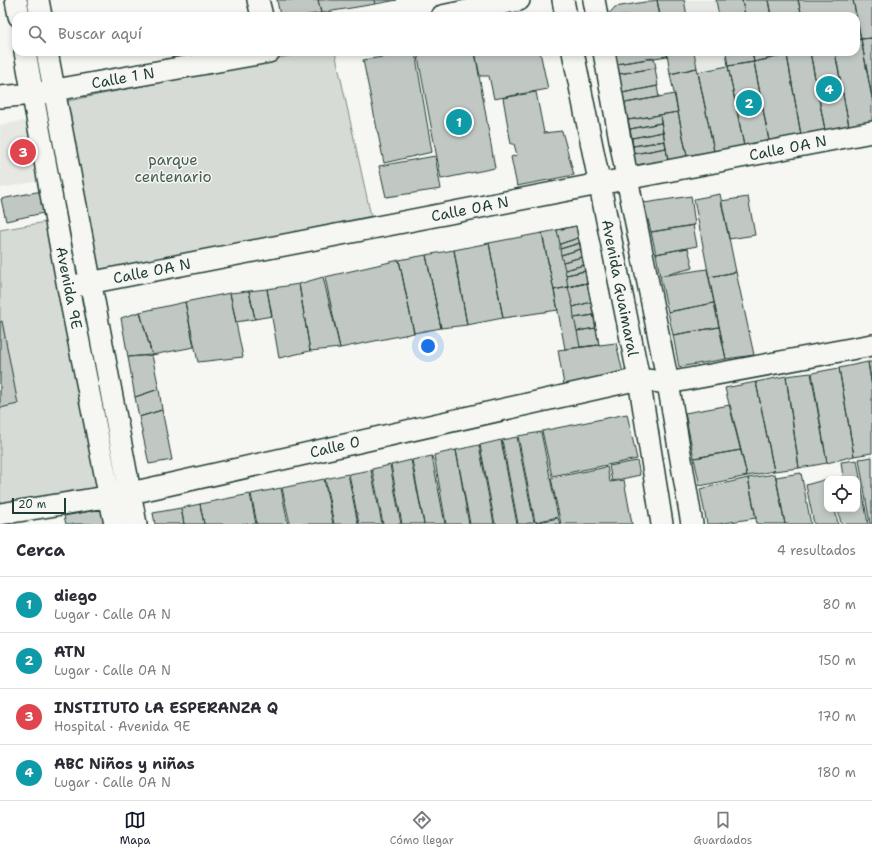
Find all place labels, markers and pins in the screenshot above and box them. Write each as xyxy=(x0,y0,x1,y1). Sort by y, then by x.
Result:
pin: 4 xyxy=(816,74,842,104)
pin: 2 xyxy=(736,88,762,118)
pin: 1 xyxy=(446,107,472,137)
pin: 3 xyxy=(10,137,36,167)

